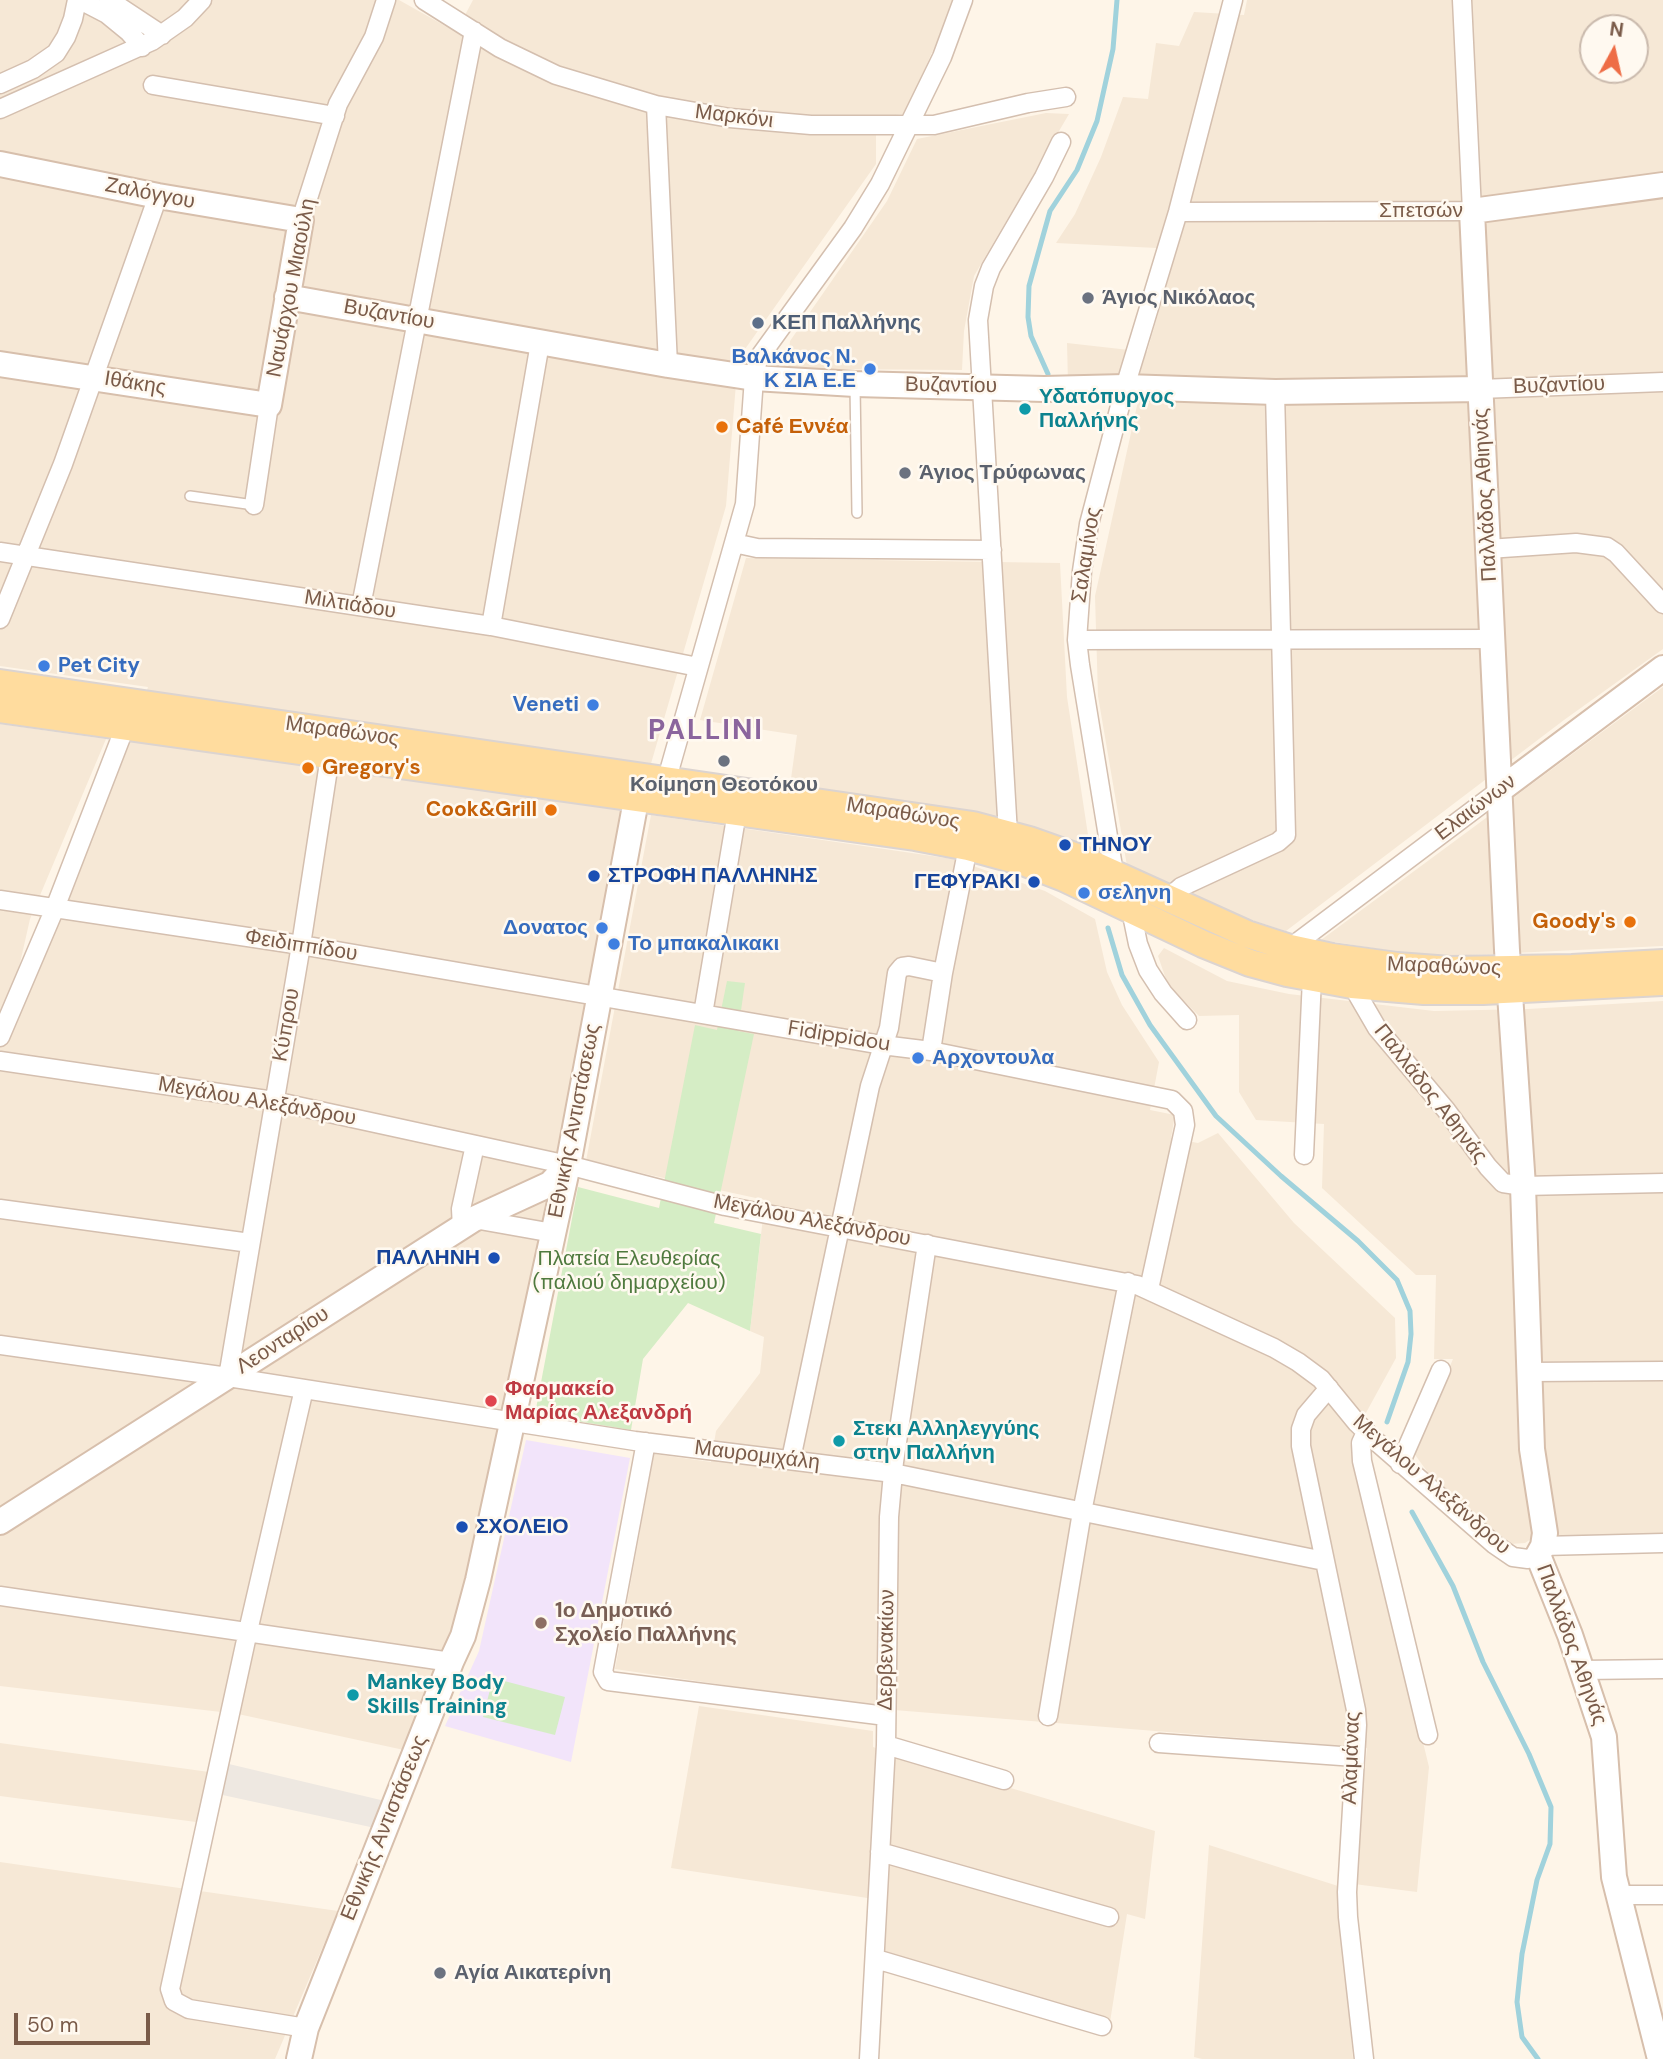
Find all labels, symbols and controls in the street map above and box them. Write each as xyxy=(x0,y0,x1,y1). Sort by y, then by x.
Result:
north arrow xyxy=(1579,14,1649,84)
text: N xyxy=(1608,16,1625,43)
street label: Μαρκόνι xyxy=(693,100,775,134)
street label: Ζαλόγγου xyxy=(103,173,197,215)
street label: Ναυάρχου Μιαούλη xyxy=(262,196,322,380)
street label: Σπετσών xyxy=(1379,198,1463,224)
place label: Άγιος Νικόλαος xyxy=(1102,285,1256,311)
marker: Άγιος Νικόλαος xyxy=(1080,290,1096,306)
street label: Βυζαντίου xyxy=(341,295,437,335)
place label: ΚΕΠ Παλλήνης xyxy=(772,310,921,336)
marker: ΚΕΠ Παλλήνης xyxy=(750,315,766,331)
place label: Βαλκάνος Ν. Κ ΣΙΑ Ε.Ε xyxy=(732,344,856,394)
marker: Βαλκάνος Ν. Κ ΣΙΑ Ε.Ε xyxy=(862,361,878,377)
street label: Ιθάκης xyxy=(102,367,168,401)
street label: Βυζαντίου xyxy=(1513,372,1605,400)
street label: Βυζαντίου xyxy=(905,373,997,399)
place label: Υδατόπυργος Παλλήνης xyxy=(1039,384,1174,434)
marker: Υδατόπυργος Παλλήνης xyxy=(1017,401,1033,417)
street label: Παλλάδος Αθιηνάς xyxy=(1469,407,1503,583)
place label: Café Εννέα xyxy=(736,414,849,440)
marker: Café Εννέα xyxy=(714,419,730,435)
place label: Άγιος Τρύφωνας xyxy=(919,460,1086,486)
marker: Άγιος Τρύφωνας xyxy=(897,465,913,481)
street label: Σαλαμίνος xyxy=(1067,505,1107,605)
street label: Μιλτιάδου xyxy=(302,585,398,625)
place label: Pet City xyxy=(58,653,140,679)
marker: Pet City xyxy=(36,658,52,674)
place label: Veneti xyxy=(512,692,579,718)
marker: Veneti xyxy=(585,697,601,713)
street label: Μαραθώνος xyxy=(284,712,400,752)
district label: PALLINI xyxy=(649,715,763,749)
marker: Κοίμηση Θεοτόκου xyxy=(716,753,732,769)
place label: Gregory's xyxy=(322,755,421,781)
marker: Gregory's xyxy=(300,760,316,776)
street label: Ελαιώνων xyxy=(1431,769,1521,847)
place label: Κοίμηση Θεοτόκου xyxy=(630,772,818,798)
street label: Μαραθώνος xyxy=(845,793,961,835)
place label: Cook&Grill xyxy=(426,797,537,823)
marker: Cook&Grill xyxy=(543,802,559,818)
place label: ΤΗΝΟΥ xyxy=(1079,832,1152,858)
marker: ΤΗΝΟΥ xyxy=(1057,837,1073,853)
place label: ΣΤΡΟΦΗ ΠΑΛΛΗΝΗΣ xyxy=(608,863,818,889)
marker: ΣΤΡΟΦΗ ΠΑΛΛΗΝΗΣ xyxy=(586,868,602,884)
place label: ΓΕΦΥΡΑΚΙ xyxy=(914,869,1020,895)
marker: ΓΕΦΥΡΑΚΙ xyxy=(1026,874,1042,890)
place label: σεληνη xyxy=(1098,880,1171,906)
marker: σεληνη xyxy=(1076,885,1092,901)
place label: Goody's xyxy=(1532,909,1616,935)
marker: Goody's xyxy=(1622,914,1638,930)
place label: Δονατος xyxy=(503,915,588,941)
marker: Δονατος xyxy=(594,920,610,936)
street label: Φειδιππίδου xyxy=(243,925,359,967)
place label: Το μπακαλικακι xyxy=(628,931,779,957)
marker: Το μπακαλικακι xyxy=(606,936,622,952)
street label: Μαραθώνος xyxy=(1387,952,1501,982)
street label: Κύπρου xyxy=(268,986,306,1064)
street label: Fidippidou xyxy=(786,1016,892,1058)
street label: Παλλάδος Αθηνάς xyxy=(1368,1020,1492,1168)
street label: Εθνικής Αντιστάσεως xyxy=(544,1022,606,1220)
place label: Αρχοντουλα xyxy=(932,1045,1054,1071)
marker: Αρχοντουλα xyxy=(910,1050,926,1066)
street label: Μεγάλου Αλεξάνδρου xyxy=(156,1072,358,1132)
street label: Μεγάλου Αλεξάνδρου xyxy=(711,1189,913,1253)
place label: ΠΑΛΛΗΝΗ xyxy=(376,1245,480,1271)
park label: Πλατεία Ελευθερίας (παλιού δημαρχείου) xyxy=(532,1246,726,1296)
marker: ΠΑΛΛΗΝΗ xyxy=(486,1250,502,1266)
street label: Λεονταρίου xyxy=(232,1302,334,1380)
place label: Φαρμακείο Μαρίας Αλεξανδρή xyxy=(505,1376,692,1426)
marker: Φαρμακείο Μαρίας Αλεξανδρή xyxy=(483,1393,499,1409)
street label: Μεγάλου Αλεξάνδρου xyxy=(1347,1410,1515,1560)
place label: Στεκι Αλληλεγγύης στην Παλλήνη xyxy=(853,1416,1039,1466)
marker: Στεκι Αλληλεγγύης στην Παλλήνη xyxy=(831,1433,847,1449)
street label: Μαυρομιχάλη xyxy=(693,1436,821,1476)
place label: ΣΧΟΛΕΙΟ xyxy=(476,1514,569,1540)
marker: ΣΧΟΛΕΙΟ xyxy=(454,1519,470,1535)
street label: Παλλάδος Αθηνάς xyxy=(1530,1561,1612,1729)
street label: Δερβενακίων xyxy=(873,1589,901,1711)
place label: 1ο Δημοτικό Σχολείο Παλλήνης xyxy=(555,1598,737,1648)
marker: 1ο Δημοτικό Σχολείο Παλλήνης xyxy=(533,1615,549,1631)
place label: Mankey Body Skills Training xyxy=(367,1670,507,1720)
marker: Mankey Body Skills Training xyxy=(345,1687,361,1703)
street label: Αλαμάνας xyxy=(1338,1711,1366,1805)
street label: Εθνικής Αντιστάσεως xyxy=(336,1732,434,1924)
place label: Αγία Αικατερίνη xyxy=(454,1960,611,1986)
marker: Αγία Αικατερίνη xyxy=(432,1965,448,1981)
scale bar xyxy=(18,2000,154,2044)
text: 50 m xyxy=(27,2011,78,2039)

